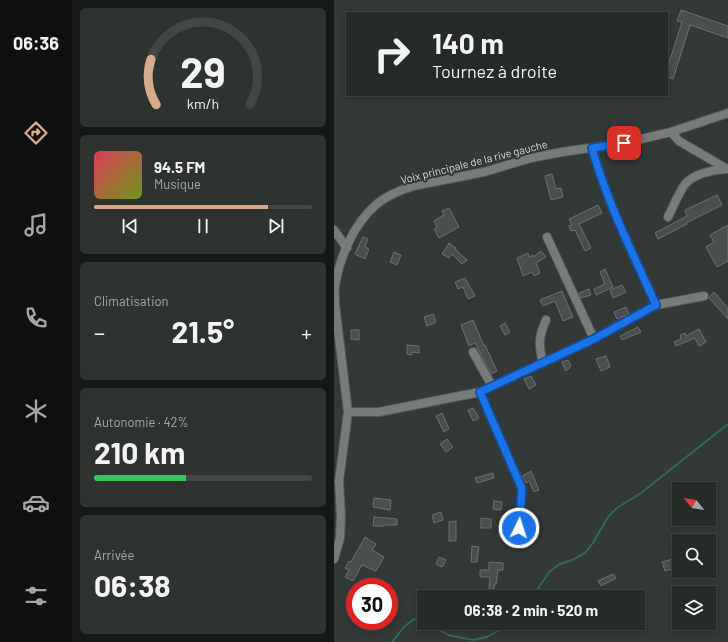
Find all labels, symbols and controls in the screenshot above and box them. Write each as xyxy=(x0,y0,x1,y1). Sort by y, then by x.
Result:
text: 140 m xyxy=(432,26,504,60)
icon: right xyxy=(366,28,418,80)
text: 06:36 xyxy=(13,32,59,54)
text: 29 xyxy=(180,46,226,96)
text: Tournez à droite xyxy=(432,60,557,82)
text: km/h xyxy=(187,95,219,112)
icon: directions xyxy=(22,119,50,147)
pin xyxy=(607,126,641,160)
icon: arrive xyxy=(613,132,635,154)
street label: Voix principale de la rive gauche xyxy=(399,137,549,186)
text: 94.5 FM xyxy=(154,158,205,176)
text: Musique xyxy=(154,176,201,192)
icon: music xyxy=(22,211,50,239)
icon: previous xyxy=(119,215,141,237)
icon: pause xyxy=(192,215,214,237)
icon: next xyxy=(265,215,287,237)
text: Climatisation xyxy=(94,293,169,309)
icon: phone xyxy=(22,304,50,332)
text: 21.5° xyxy=(172,313,234,349)
text: − xyxy=(94,319,105,345)
text: + xyxy=(301,319,312,345)
icon: climate xyxy=(22,397,50,425)
text: Autonomie · 42% xyxy=(94,414,189,430)
text: 210 km xyxy=(94,434,185,470)
north arrow xyxy=(672,482,716,526)
map controls xyxy=(672,482,716,630)
icon: car xyxy=(22,489,50,517)
position arrow xyxy=(498,507,540,549)
button: search xyxy=(672,534,716,578)
text: Arrivée xyxy=(94,547,134,563)
text: 06:38 xyxy=(94,567,171,603)
speed limit sign: 30 xyxy=(346,578,398,630)
icon: filters xyxy=(22,582,50,610)
button: layers xyxy=(672,586,716,630)
text: 06:38 · 2 min · 520 m xyxy=(464,601,598,619)

